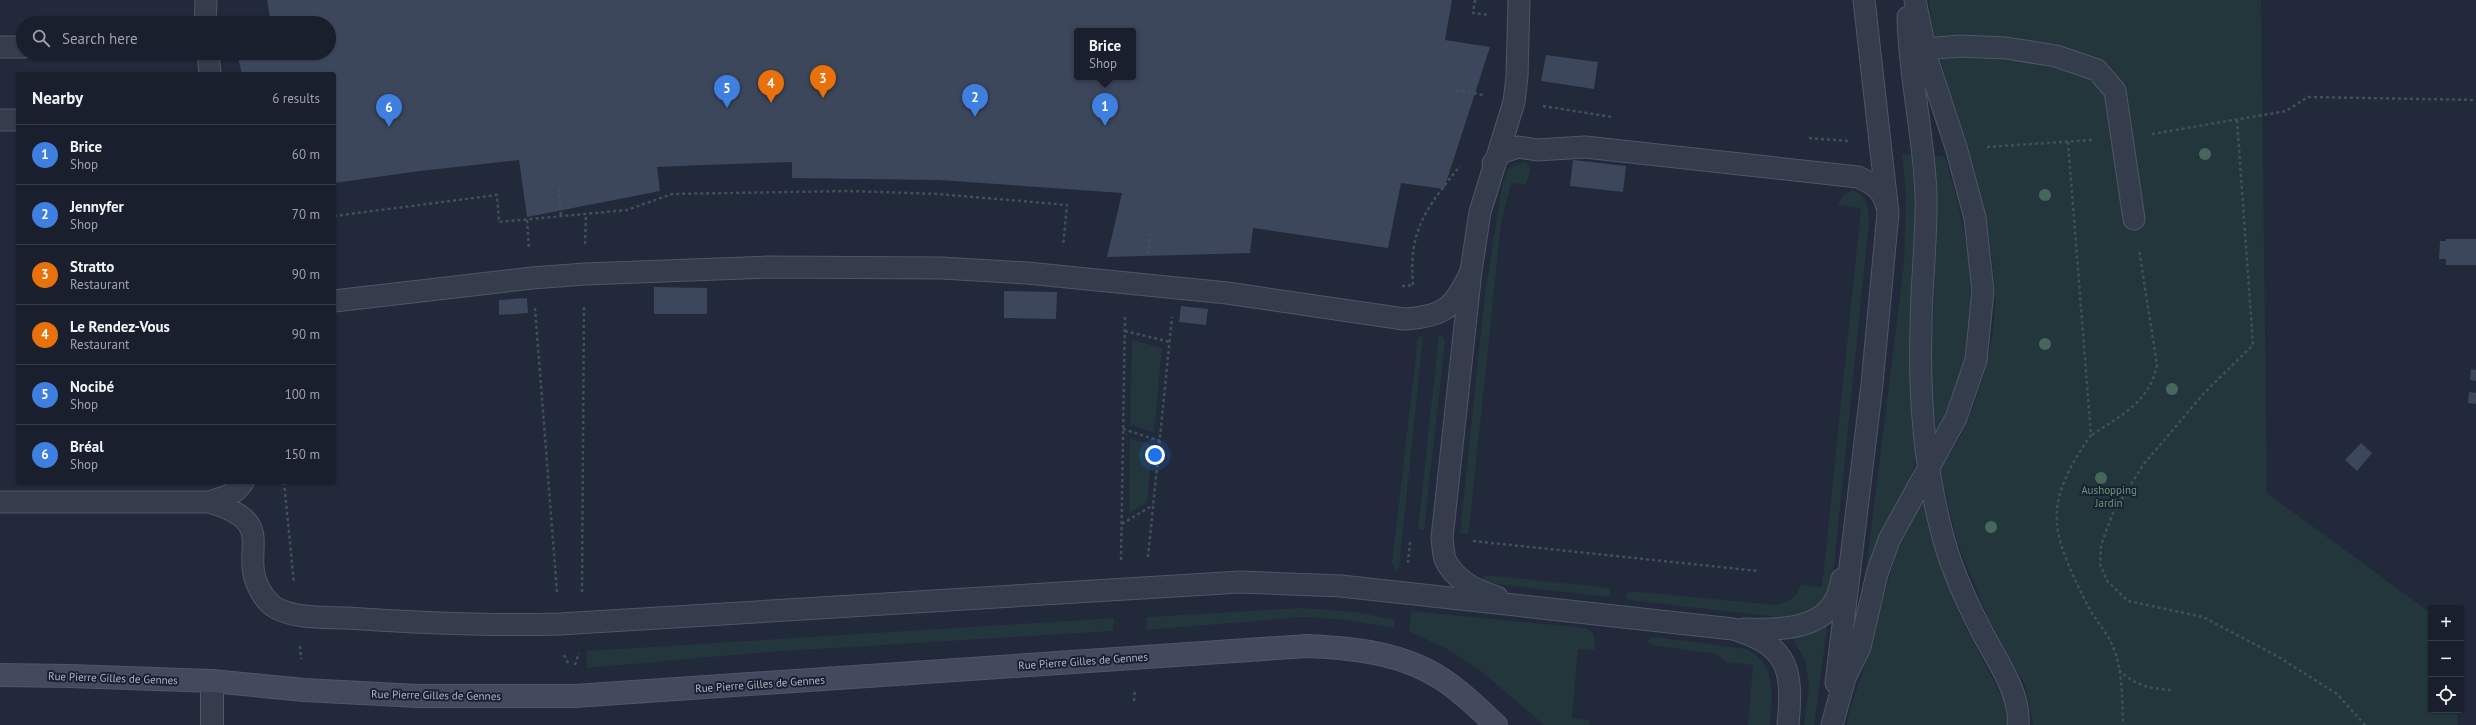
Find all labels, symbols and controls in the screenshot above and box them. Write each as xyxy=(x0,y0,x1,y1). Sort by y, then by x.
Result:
search box xyxy=(16,16,336,60)
icon: search xyxy=(30,27,52,49)
popup xyxy=(1074,28,1136,80)
text: Search here xyxy=(62,29,138,48)
text: Brice xyxy=(1089,36,1121,55)
text: Shop xyxy=(1089,55,1117,72)
pin: 3 xyxy=(810,65,836,98)
pin: 4 xyxy=(758,70,784,103)
pin: 5 xyxy=(714,75,740,108)
pin: 2 xyxy=(962,84,988,117)
text: Nearby xyxy=(32,87,83,109)
text: 6 results xyxy=(272,90,320,107)
pin: 1 xyxy=(1092,93,1118,126)
pin: 6 xyxy=(376,94,402,127)
text: Brice xyxy=(70,137,102,156)
text: 1 xyxy=(41,146,49,163)
text: 60 m xyxy=(292,146,320,163)
text: Shop xyxy=(70,156,98,173)
text: Jennyfer xyxy=(70,197,124,216)
text: 2 xyxy=(41,206,49,223)
text: 70 m xyxy=(292,206,320,223)
text: Shop xyxy=(70,216,98,233)
text: Stratto xyxy=(70,257,114,276)
text: 3 xyxy=(41,266,49,283)
text: 90 m xyxy=(292,266,320,283)
text: Restaurant xyxy=(70,276,129,293)
text: Le Rendez-Vous xyxy=(70,317,170,336)
text: 4 xyxy=(41,326,49,343)
text: 90 m xyxy=(292,326,320,343)
text: Restaurant xyxy=(70,336,129,353)
text: Nocibé xyxy=(70,377,114,396)
text: 5 xyxy=(41,386,49,403)
text: 100 m xyxy=(285,386,320,403)
text: Shop xyxy=(70,396,98,413)
text: Bréal xyxy=(70,437,104,456)
your location xyxy=(1145,445,1165,465)
text: 6 xyxy=(41,446,49,463)
text: 150 m xyxy=(285,446,320,463)
text: Shop xyxy=(70,456,98,473)
park label: Aushopping Jardin xyxy=(2081,483,2137,510)
map controls xyxy=(2428,605,2464,713)
button: + xyxy=(2428,605,2464,641)
button: − xyxy=(2428,641,2464,677)
street label: Rue Pierre Gilles de Gennes xyxy=(1018,649,1149,673)
street label: Rue Pierre Gilles de Gennes xyxy=(48,669,178,687)
street label: Rue Pierre Gilles de Gennes xyxy=(695,672,826,696)
button: locate xyxy=(2428,677,2464,713)
street label: Rue Pierre Gilles de Gennes xyxy=(371,687,501,703)

